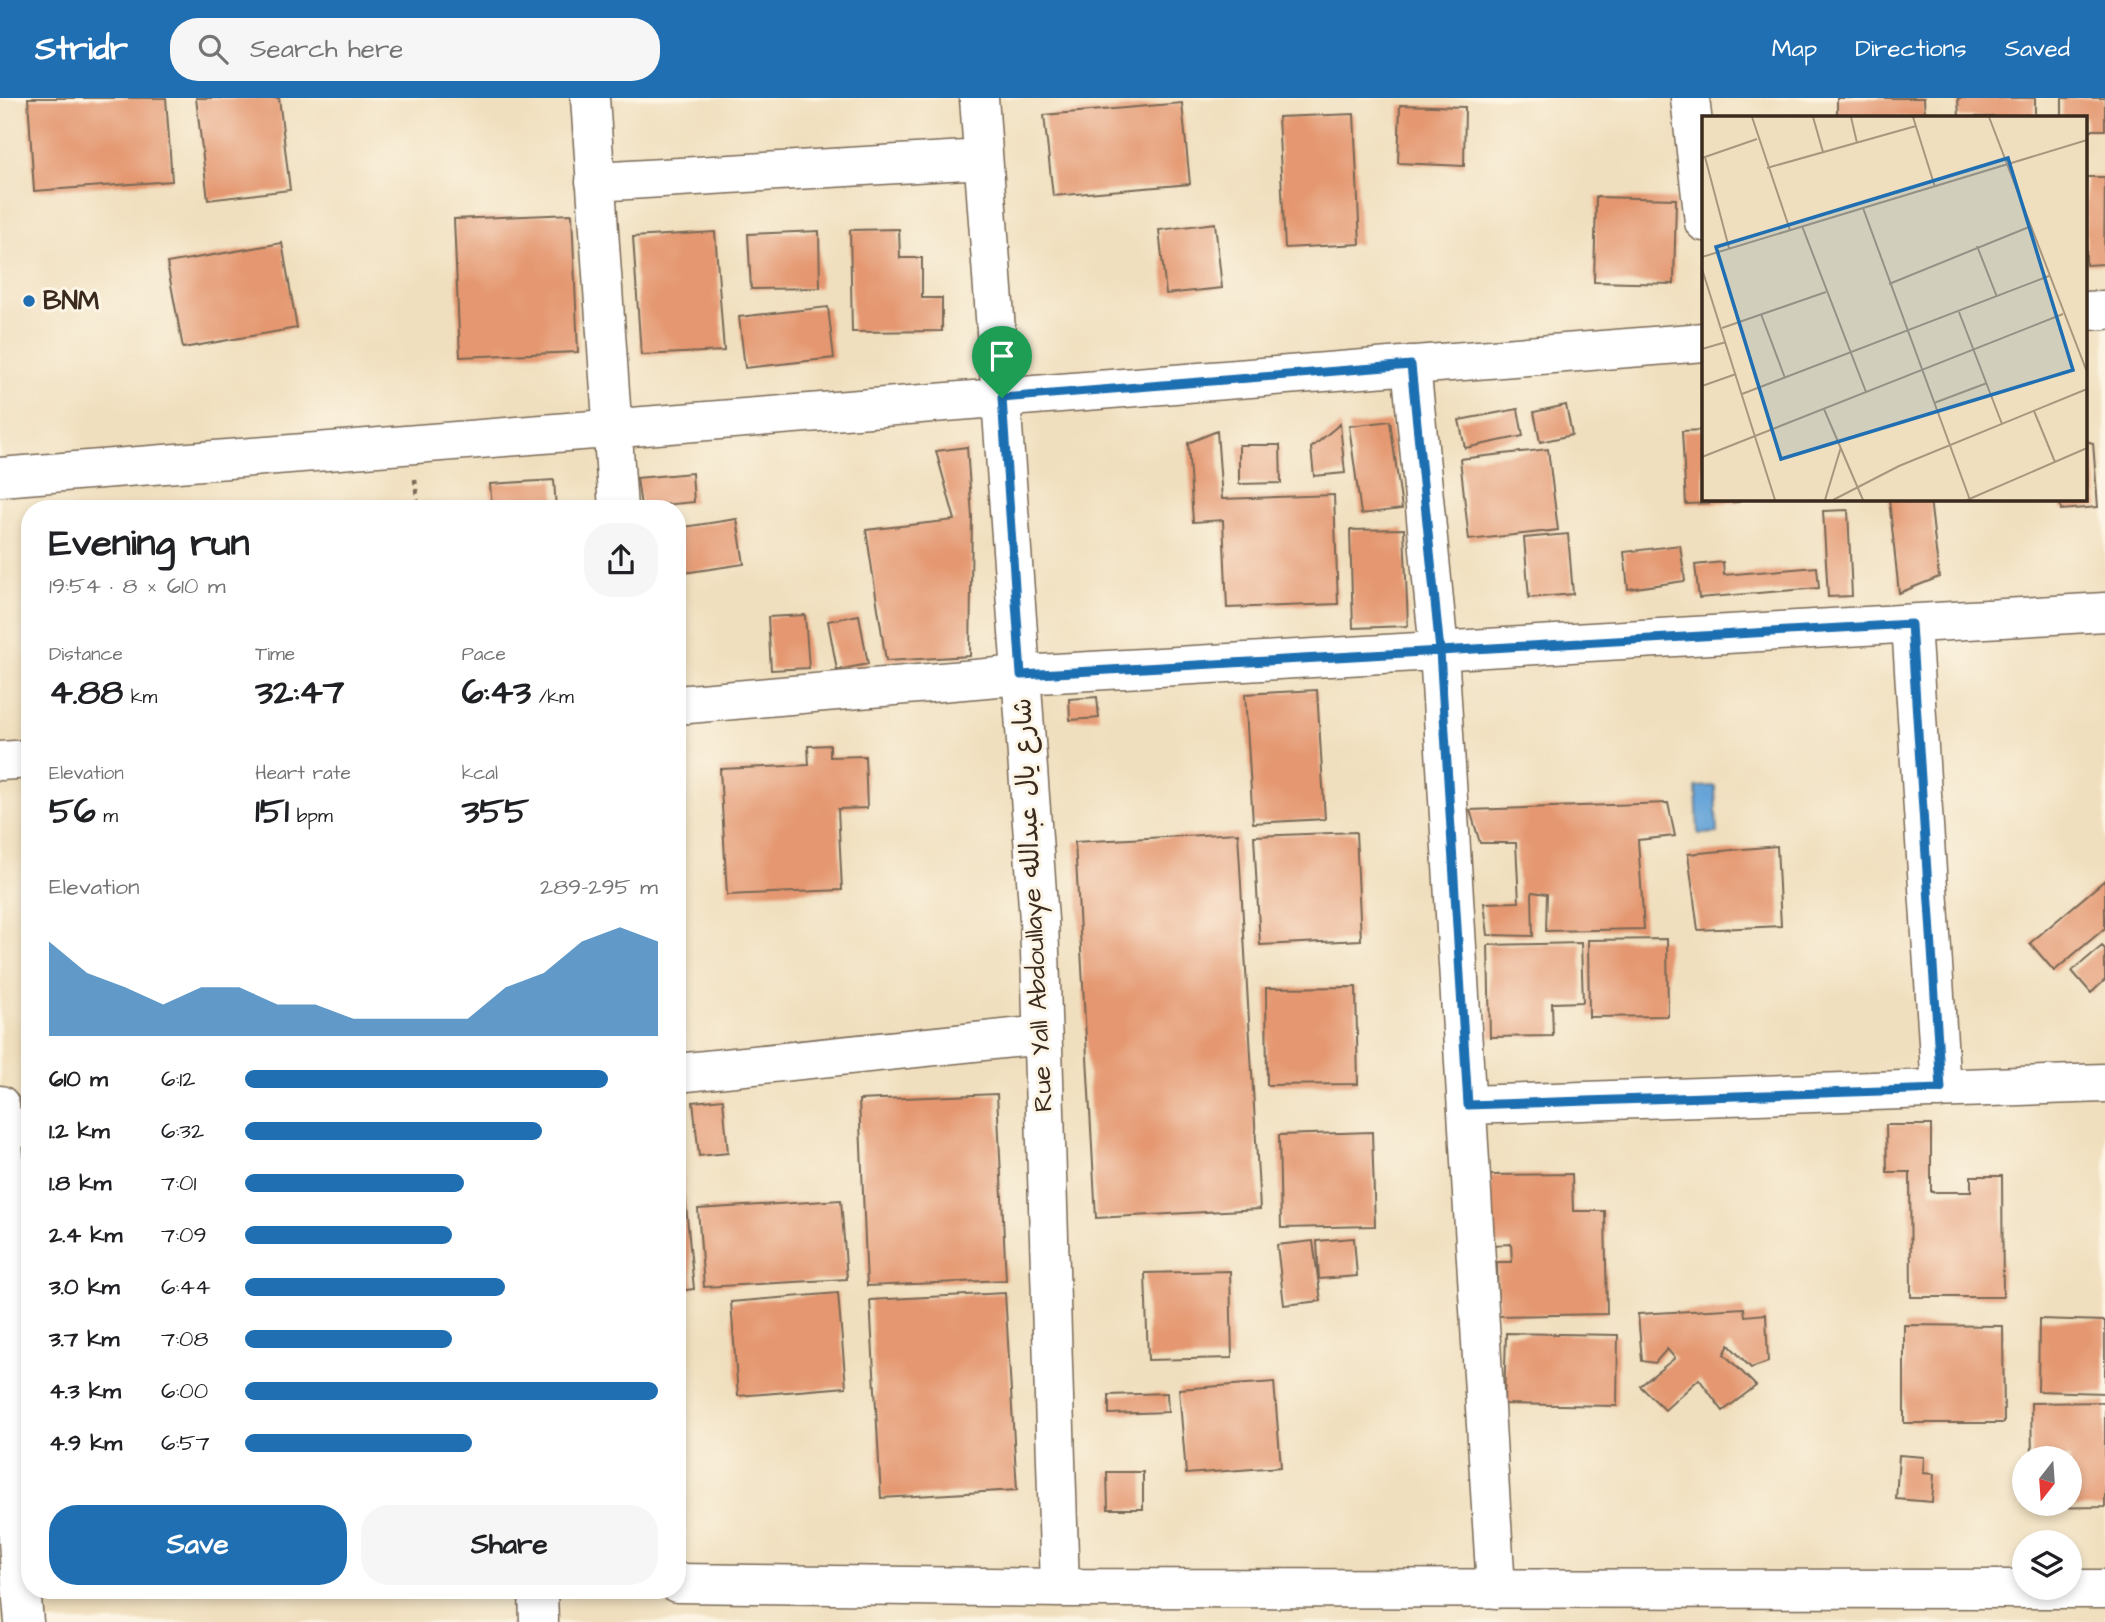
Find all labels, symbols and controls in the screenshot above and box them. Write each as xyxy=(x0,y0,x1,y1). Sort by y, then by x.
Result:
search box xyxy=(170,18,660,81)
text: Stridr xyxy=(35,26,128,72)
icon: search xyxy=(194,30,232,68)
text: Search here xyxy=(250,31,403,67)
text: Map xyxy=(1772,32,1817,66)
text: Directions xyxy=(1855,32,1967,66)
text: Saved xyxy=(2005,32,2070,66)
inset map xyxy=(1702,116,2088,500)
place label: BNM xyxy=(43,283,100,319)
marker: BNM xyxy=(21,293,37,309)
pin xyxy=(972,326,1032,398)
icon: arrive xyxy=(983,337,1021,375)
text: Evening run xyxy=(49,518,250,570)
button: share xyxy=(584,523,658,597)
text: 19:54 · 8 × 610 m xyxy=(49,570,226,602)
text: Distance xyxy=(49,641,123,668)
text: Time xyxy=(255,641,295,668)
text: Pace xyxy=(462,641,506,668)
text: 4.88 xyxy=(49,668,123,717)
text: 32:47 xyxy=(255,668,344,717)
text: 6:43 xyxy=(462,668,531,717)
text: km xyxy=(123,684,157,711)
text: /km xyxy=(531,684,574,711)
street label: Rue Yall Abdoullaye شارع يال عبدالله xyxy=(1004,697,1064,1113)
text: Elevation xyxy=(49,760,124,787)
text: Heart rate xyxy=(255,760,351,787)
text: kcal xyxy=(462,760,498,787)
text: 56 xyxy=(49,787,96,836)
text: 151 xyxy=(255,787,289,836)
text: 355 xyxy=(462,787,529,836)
text: m xyxy=(96,803,118,830)
text: bpm xyxy=(289,803,333,830)
text: Elevation xyxy=(49,871,140,903)
text: 289–295 m xyxy=(540,871,658,903)
text: 610 m xyxy=(49,1063,108,1095)
text: 6:12 xyxy=(161,1063,195,1095)
text: 1.2 km xyxy=(49,1115,110,1147)
text: 6:32 xyxy=(161,1115,204,1147)
text: 1.8 km xyxy=(49,1167,111,1199)
text: 7:01 xyxy=(161,1167,196,1199)
text: 2.4 km xyxy=(49,1219,122,1251)
text: 7:09 xyxy=(161,1219,207,1251)
text: 3.0 km xyxy=(49,1271,120,1303)
text: 6:44 xyxy=(161,1271,211,1303)
text: 3.7 km xyxy=(49,1323,119,1355)
text: 7:08 xyxy=(161,1323,208,1355)
text: 4.3 km xyxy=(49,1375,121,1407)
text: 6:00 xyxy=(161,1375,208,1407)
text: 4.9 km xyxy=(49,1427,122,1459)
text: 6:57 xyxy=(161,1427,210,1459)
north arrow xyxy=(2012,1446,2082,1516)
map controls xyxy=(2012,1446,2082,1600)
button: Save xyxy=(49,1505,347,1585)
button: Share xyxy=(361,1505,658,1585)
button: layers xyxy=(2012,1530,2082,1600)

